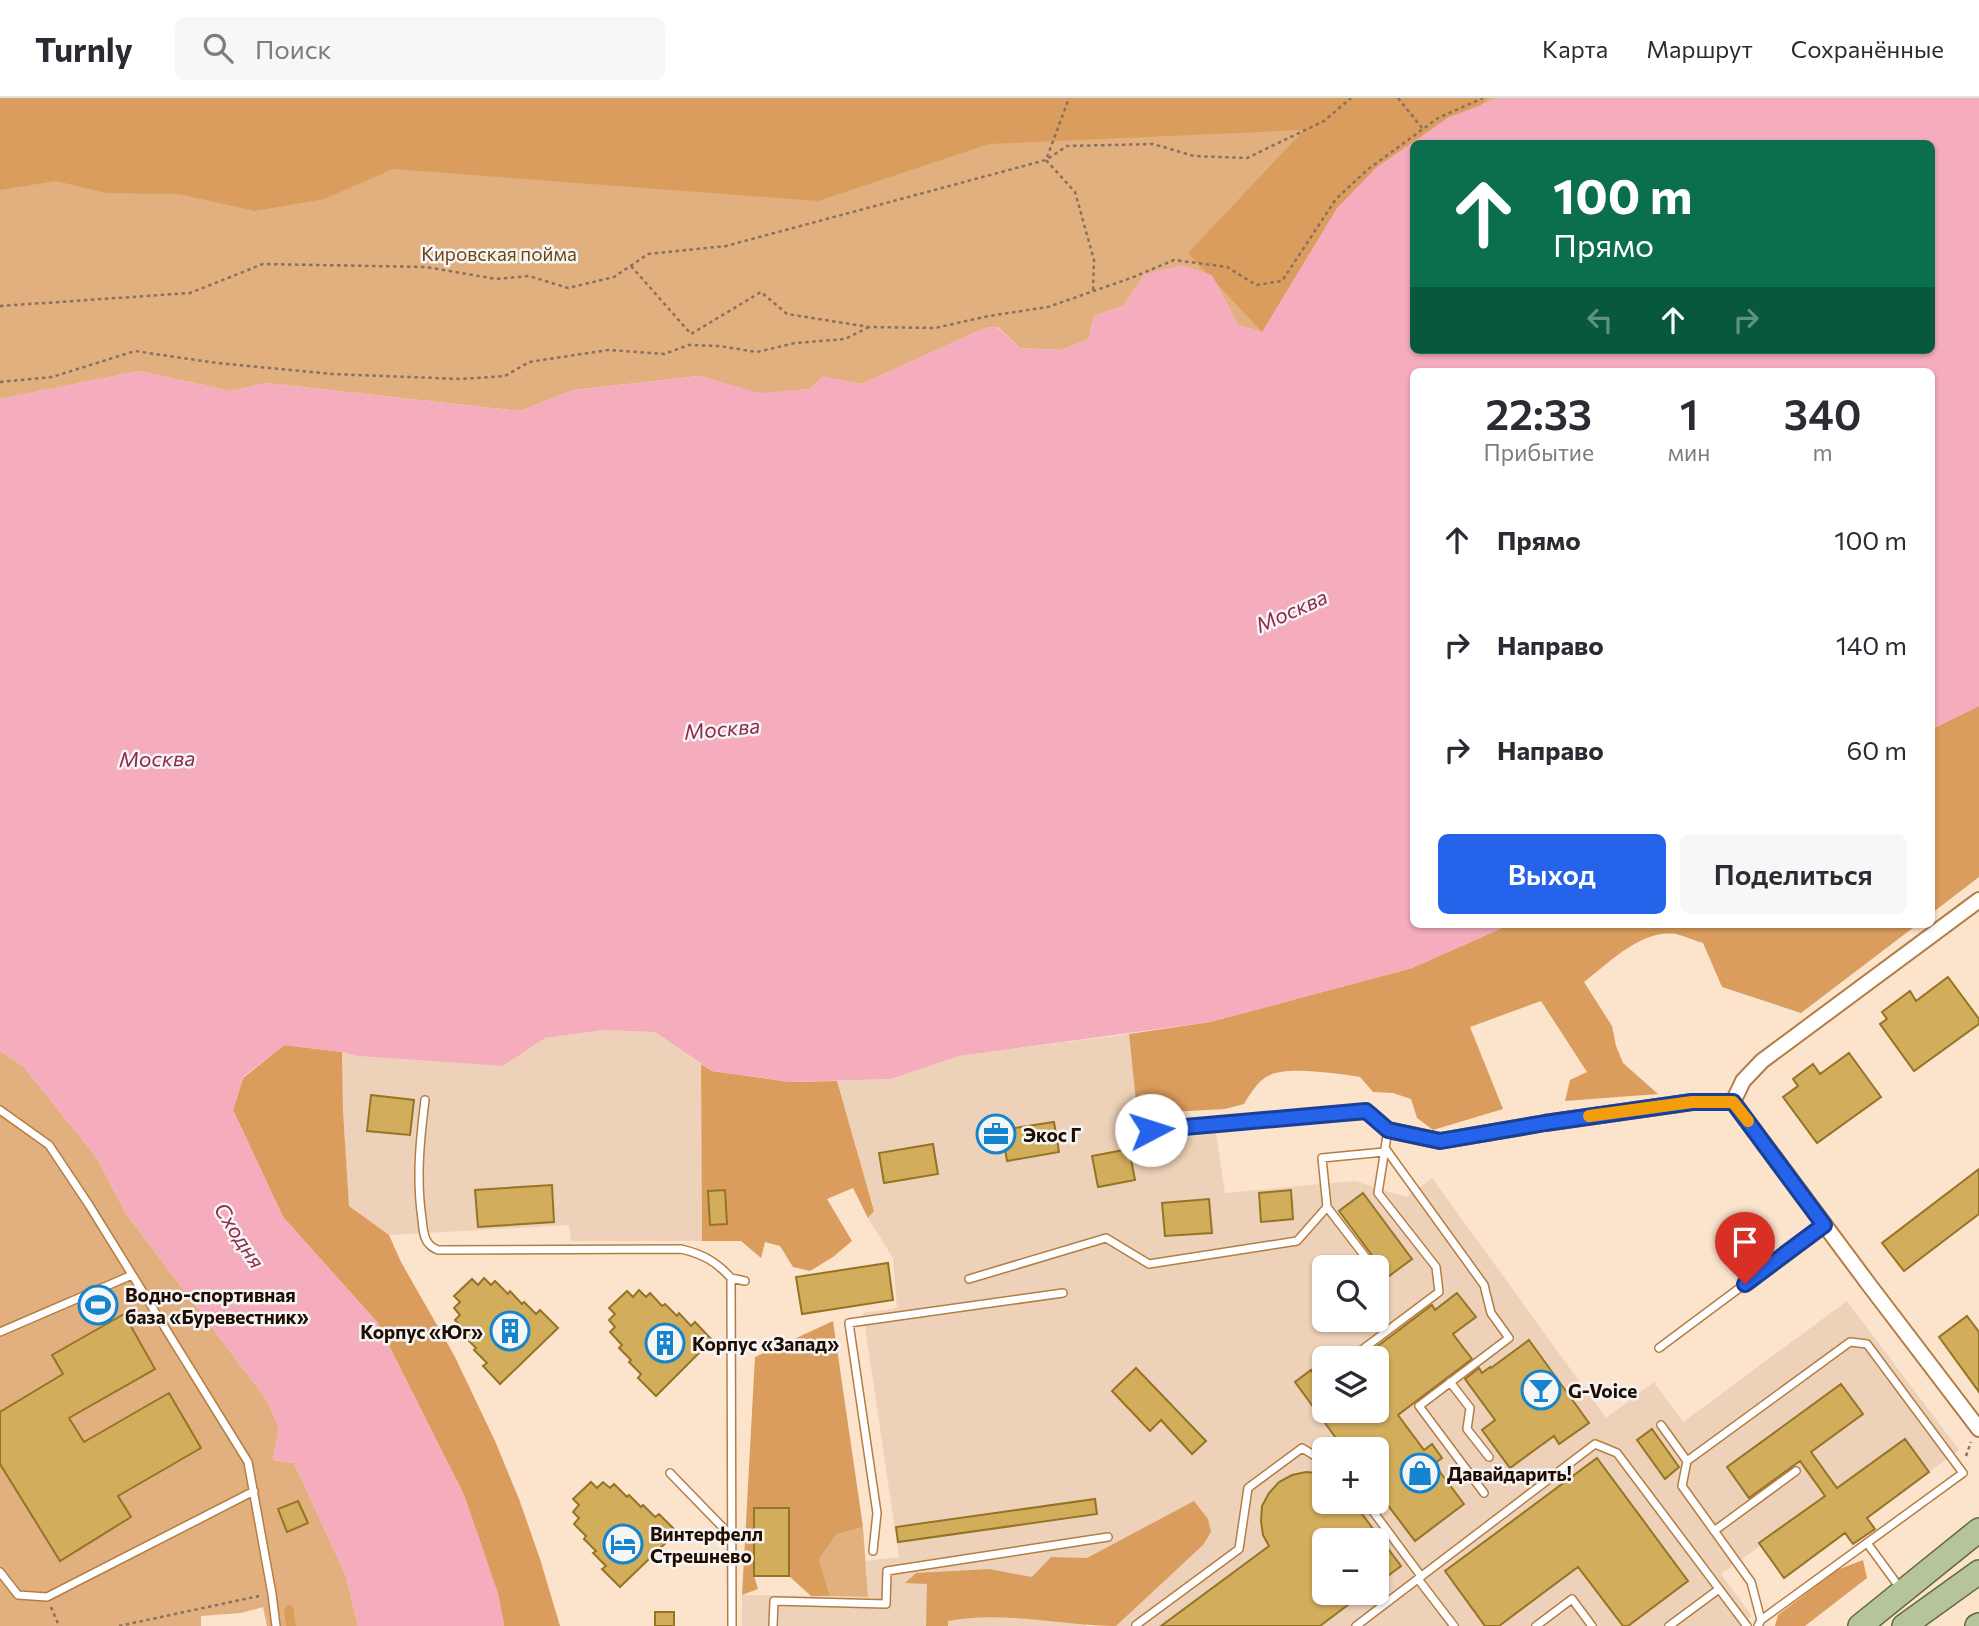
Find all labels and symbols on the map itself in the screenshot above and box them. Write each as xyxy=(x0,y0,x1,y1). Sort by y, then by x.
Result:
park label: Кировская пойма xyxy=(421,242,577,265)
water label: Москва xyxy=(1251,583,1331,637)
water label: Москва xyxy=(683,712,761,744)
water label: Москва xyxy=(119,745,195,771)
position arrow xyxy=(1114,1093,1188,1167)
office icon: Экос Г xyxy=(975,1113,1017,1155)
place label: Экос Г xyxy=(1023,1123,1082,1146)
water label: Сходня xyxy=(210,1198,270,1272)
pin xyxy=(1715,1212,1775,1284)
place label: Водно-спортивная база «Буревестник» xyxy=(125,1283,309,1328)
sports icon: Водно-спортивная база «Буревестник» xyxy=(77,1284,119,1326)
building icon: Корпус «Юг» xyxy=(489,1310,531,1352)
place label: Корпус «Юг» xyxy=(360,1320,483,1343)
building icon: Корпус «Запад» xyxy=(644,1322,686,1364)
place label: Корпус «Запад» xyxy=(692,1332,839,1355)
bar icon: G-Voice xyxy=(1520,1369,1562,1411)
place label: G-Voice xyxy=(1568,1379,1637,1402)
shop icon: Давайдарить! xyxy=(1399,1452,1441,1494)
place label: Давайдарить! xyxy=(1447,1462,1572,1485)
place label: Винтерфелл Стрешнево xyxy=(650,1522,763,1567)
hotel icon: Винтерфелл Стрешнево xyxy=(602,1523,644,1565)

